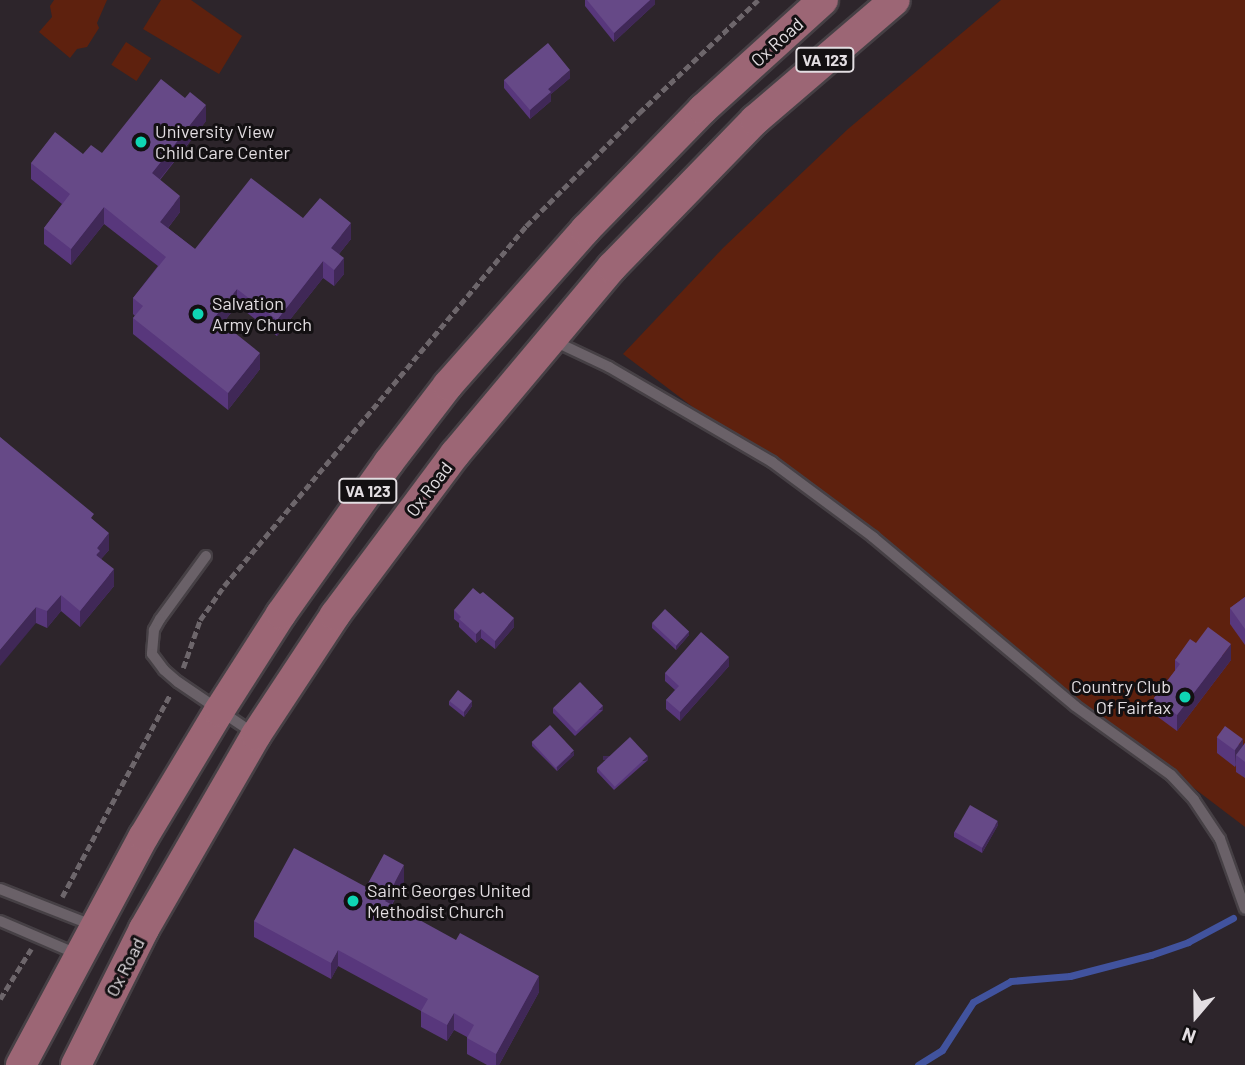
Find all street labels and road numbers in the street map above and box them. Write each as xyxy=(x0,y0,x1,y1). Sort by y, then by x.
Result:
street label: Ox Road xyxy=(746,13,808,71)
road number: VA 123 xyxy=(795,48,855,72)
street label: Ox Road xyxy=(401,457,457,521)
road number: VA 123 xyxy=(338,478,398,504)
street label: Ox Road xyxy=(101,934,149,1000)

